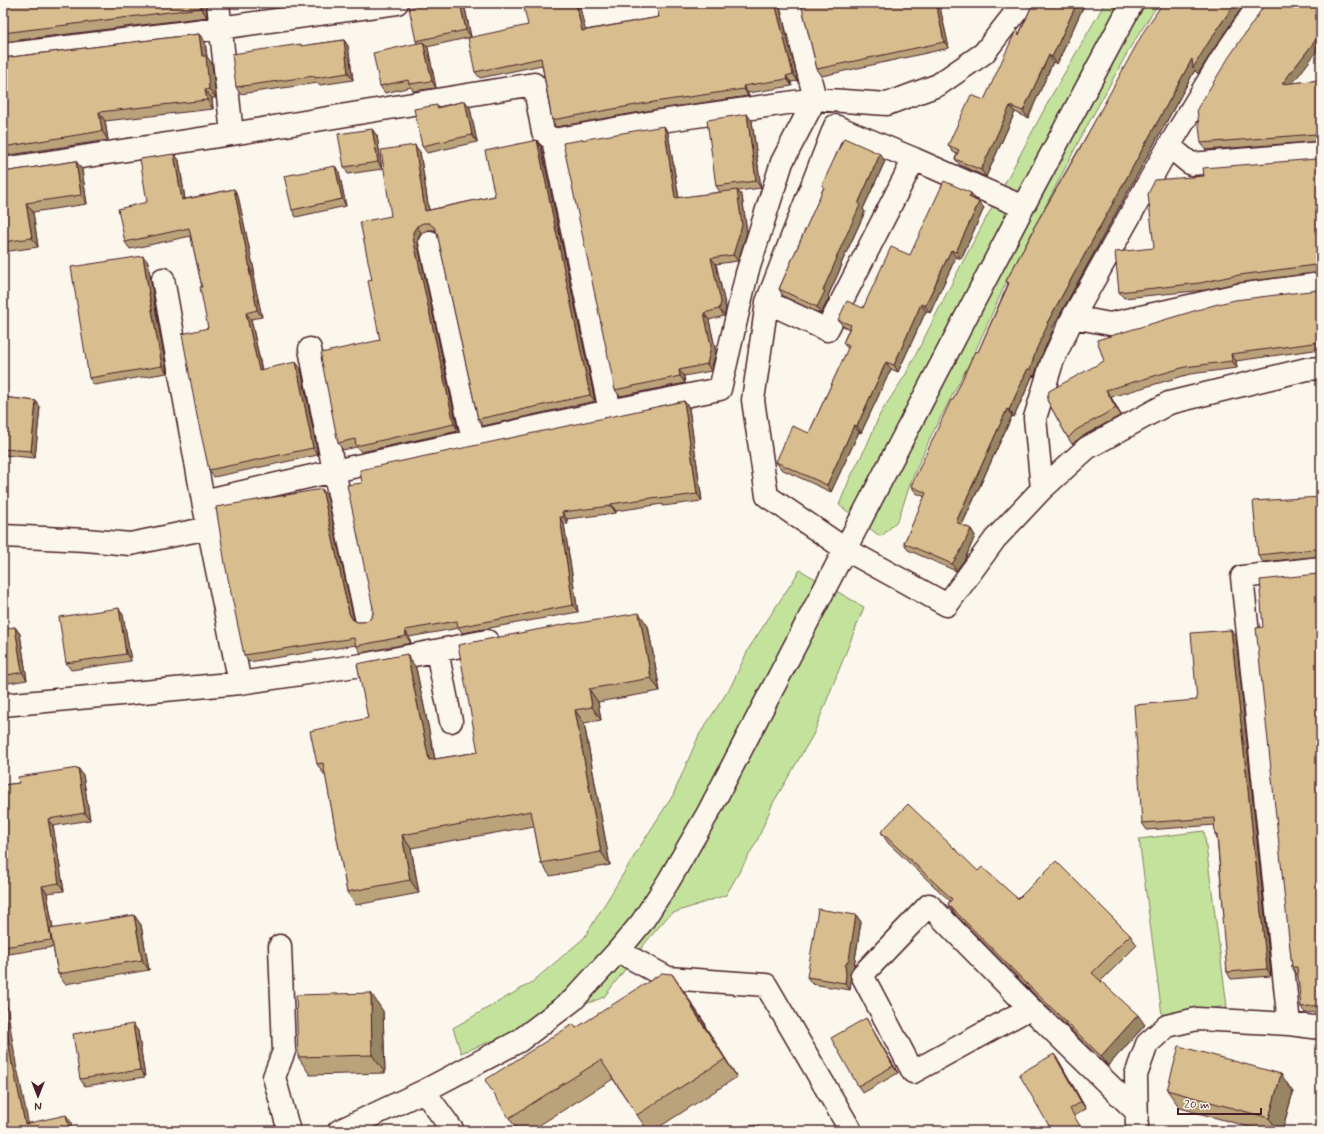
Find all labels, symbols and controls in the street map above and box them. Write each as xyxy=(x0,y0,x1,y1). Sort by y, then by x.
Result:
north arrow xyxy=(18,1076,58,1116)
scale bar xyxy=(1178,1090,1261,1116)
text: 20 m xyxy=(1184,1097,1210,1113)
text: N xyxy=(34,1098,42,1112)

